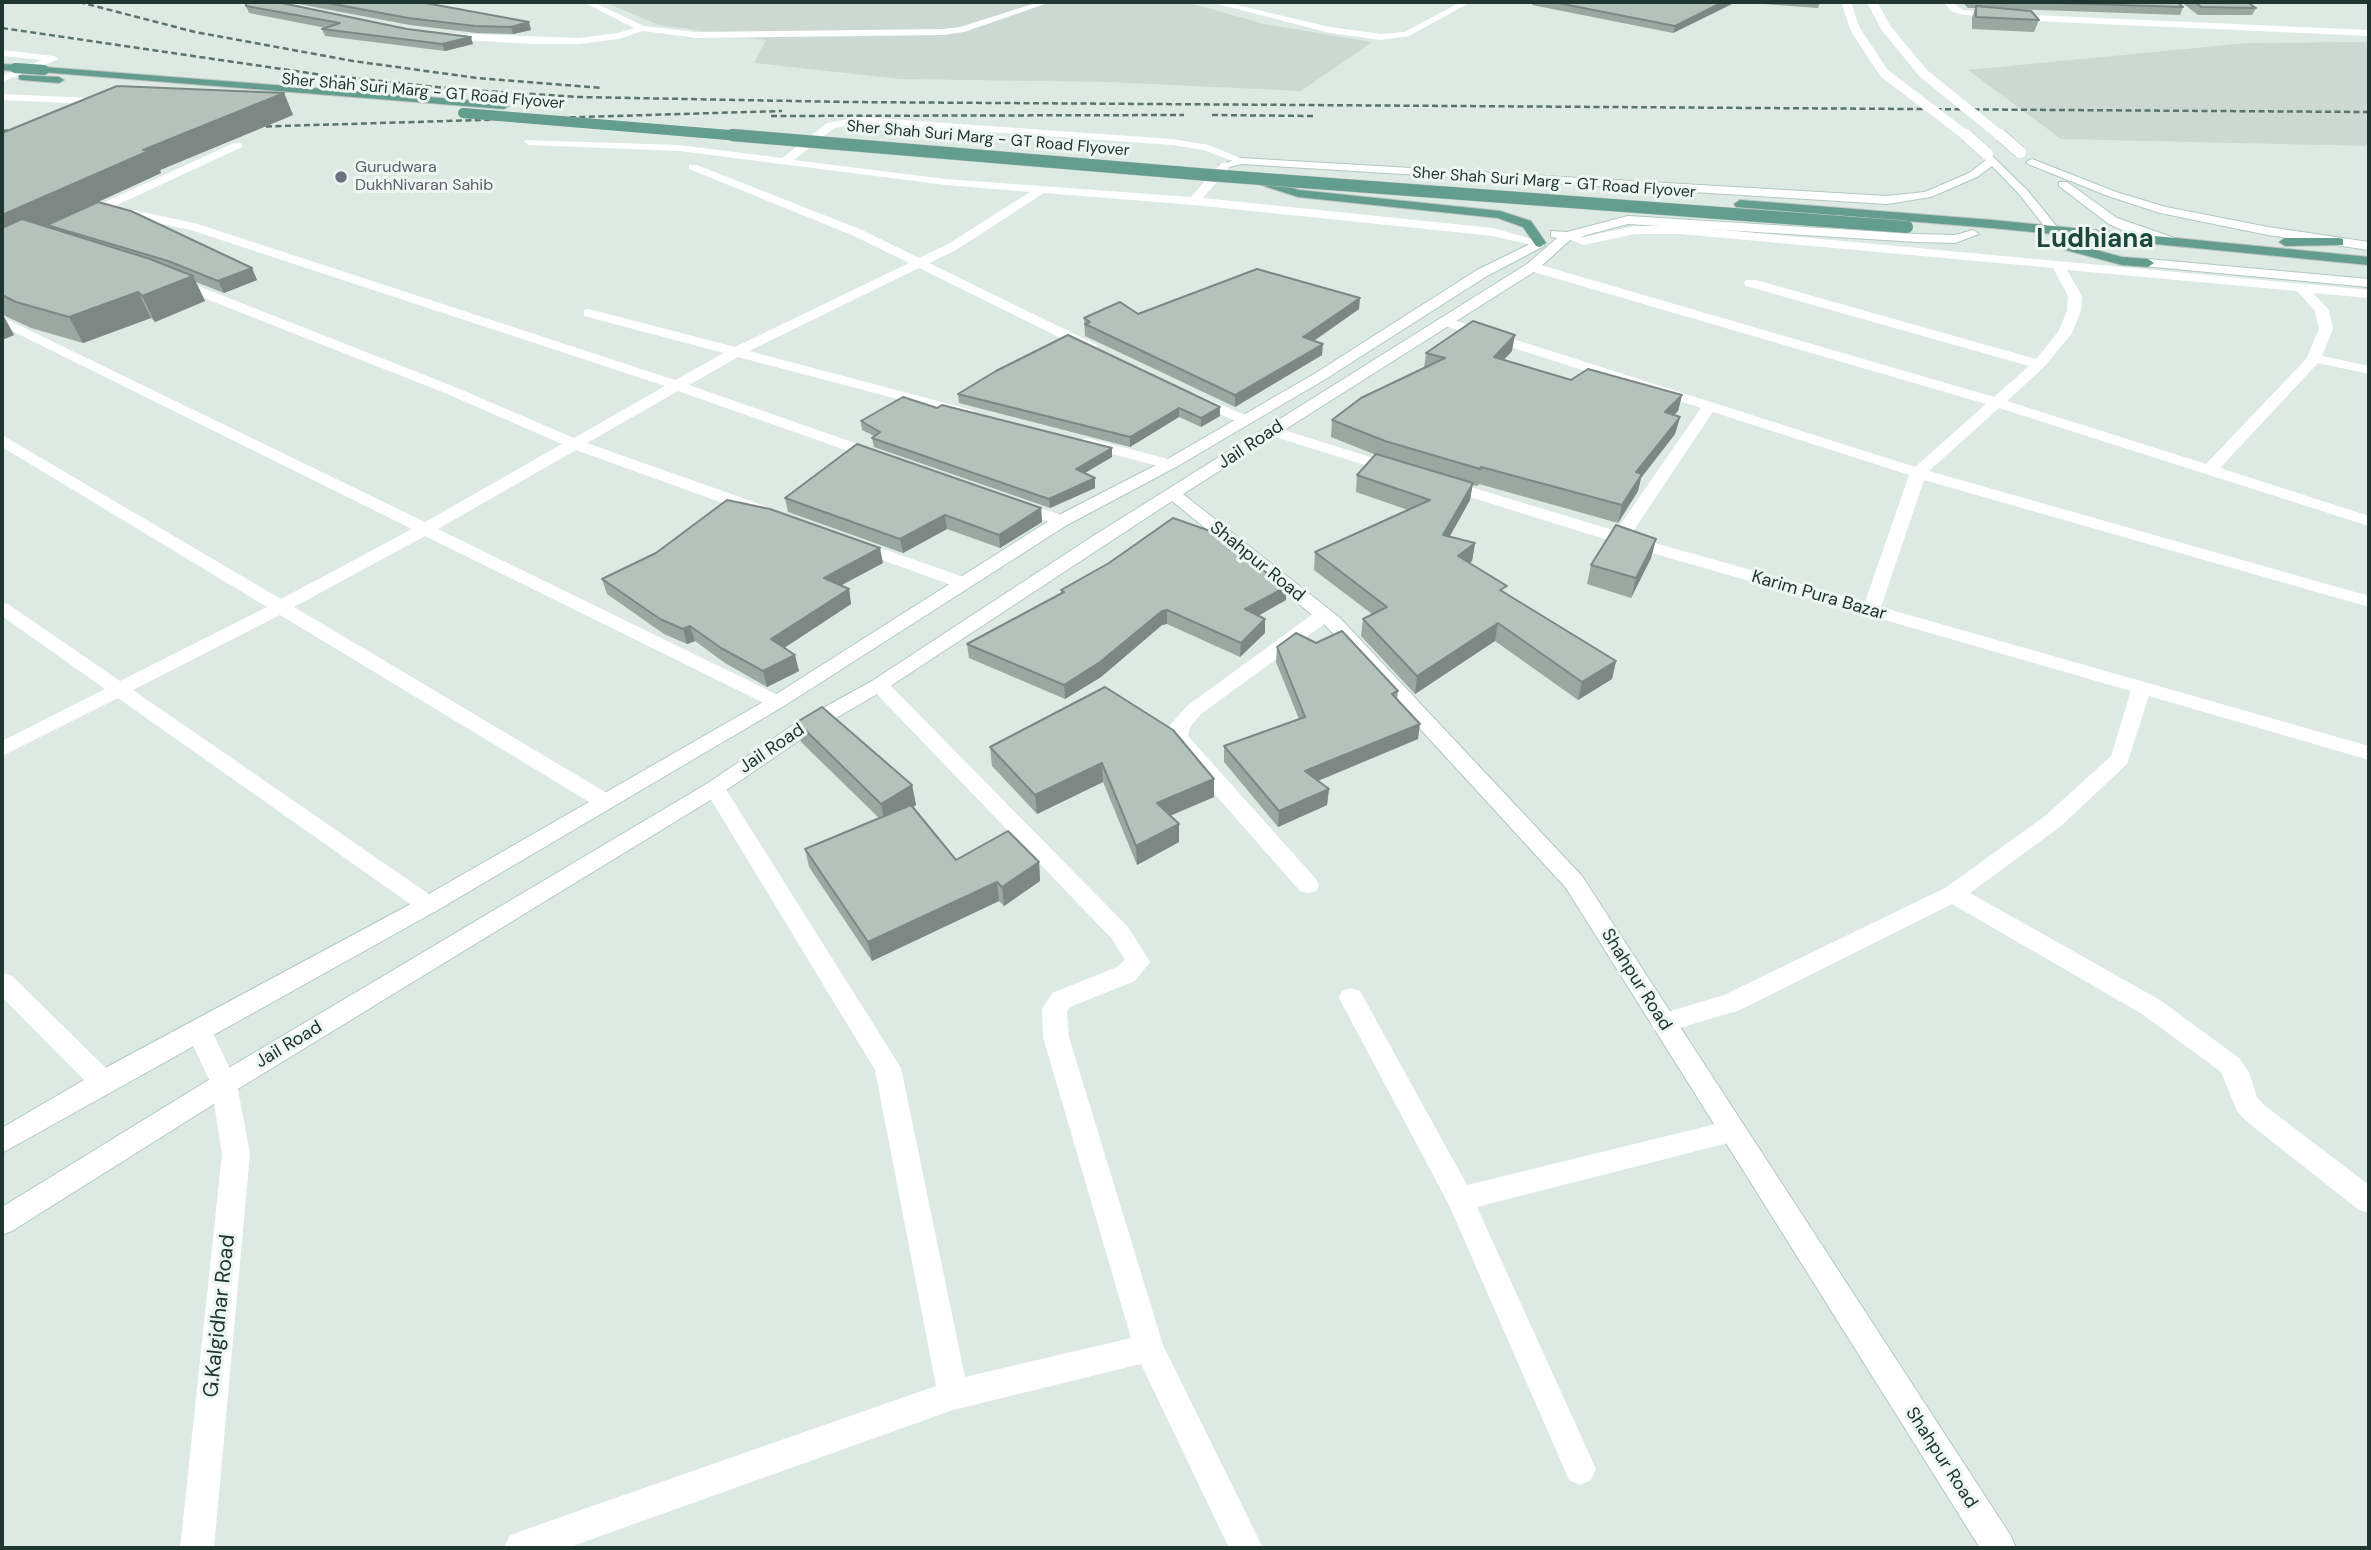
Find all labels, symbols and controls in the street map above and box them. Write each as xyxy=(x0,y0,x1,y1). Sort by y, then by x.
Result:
street label: Sher Shah Suri Marg - GT Road Flyover xyxy=(281,70,565,114)
street label: Sher Shah Suri Marg - GT Road Flyover xyxy=(846,117,1130,161)
place label: Gurudwara DukhNivaran Sahib xyxy=(355,158,493,196)
street label: Sher Shah Suri Marg - GT Road Flyover xyxy=(1412,164,1696,202)
marker: Gurudwara DukhNivaran Sahib xyxy=(333,169,349,185)
district label: Ludhiana xyxy=(2036,224,2154,256)
street label: Jail Road xyxy=(1214,416,1288,474)
street label: Shahpur Road xyxy=(1205,517,1309,607)
street label: Karim Pura Bazar xyxy=(1749,566,1889,626)
street label: Jail Road xyxy=(735,719,809,779)
street label: Shahpur Road xyxy=(1596,925,1676,1035)
street label: Jail Road xyxy=(252,1017,326,1073)
street label: G.Kalgidhar Road xyxy=(199,1233,241,1399)
street label: Shahpur Road xyxy=(1900,1404,1982,1512)

